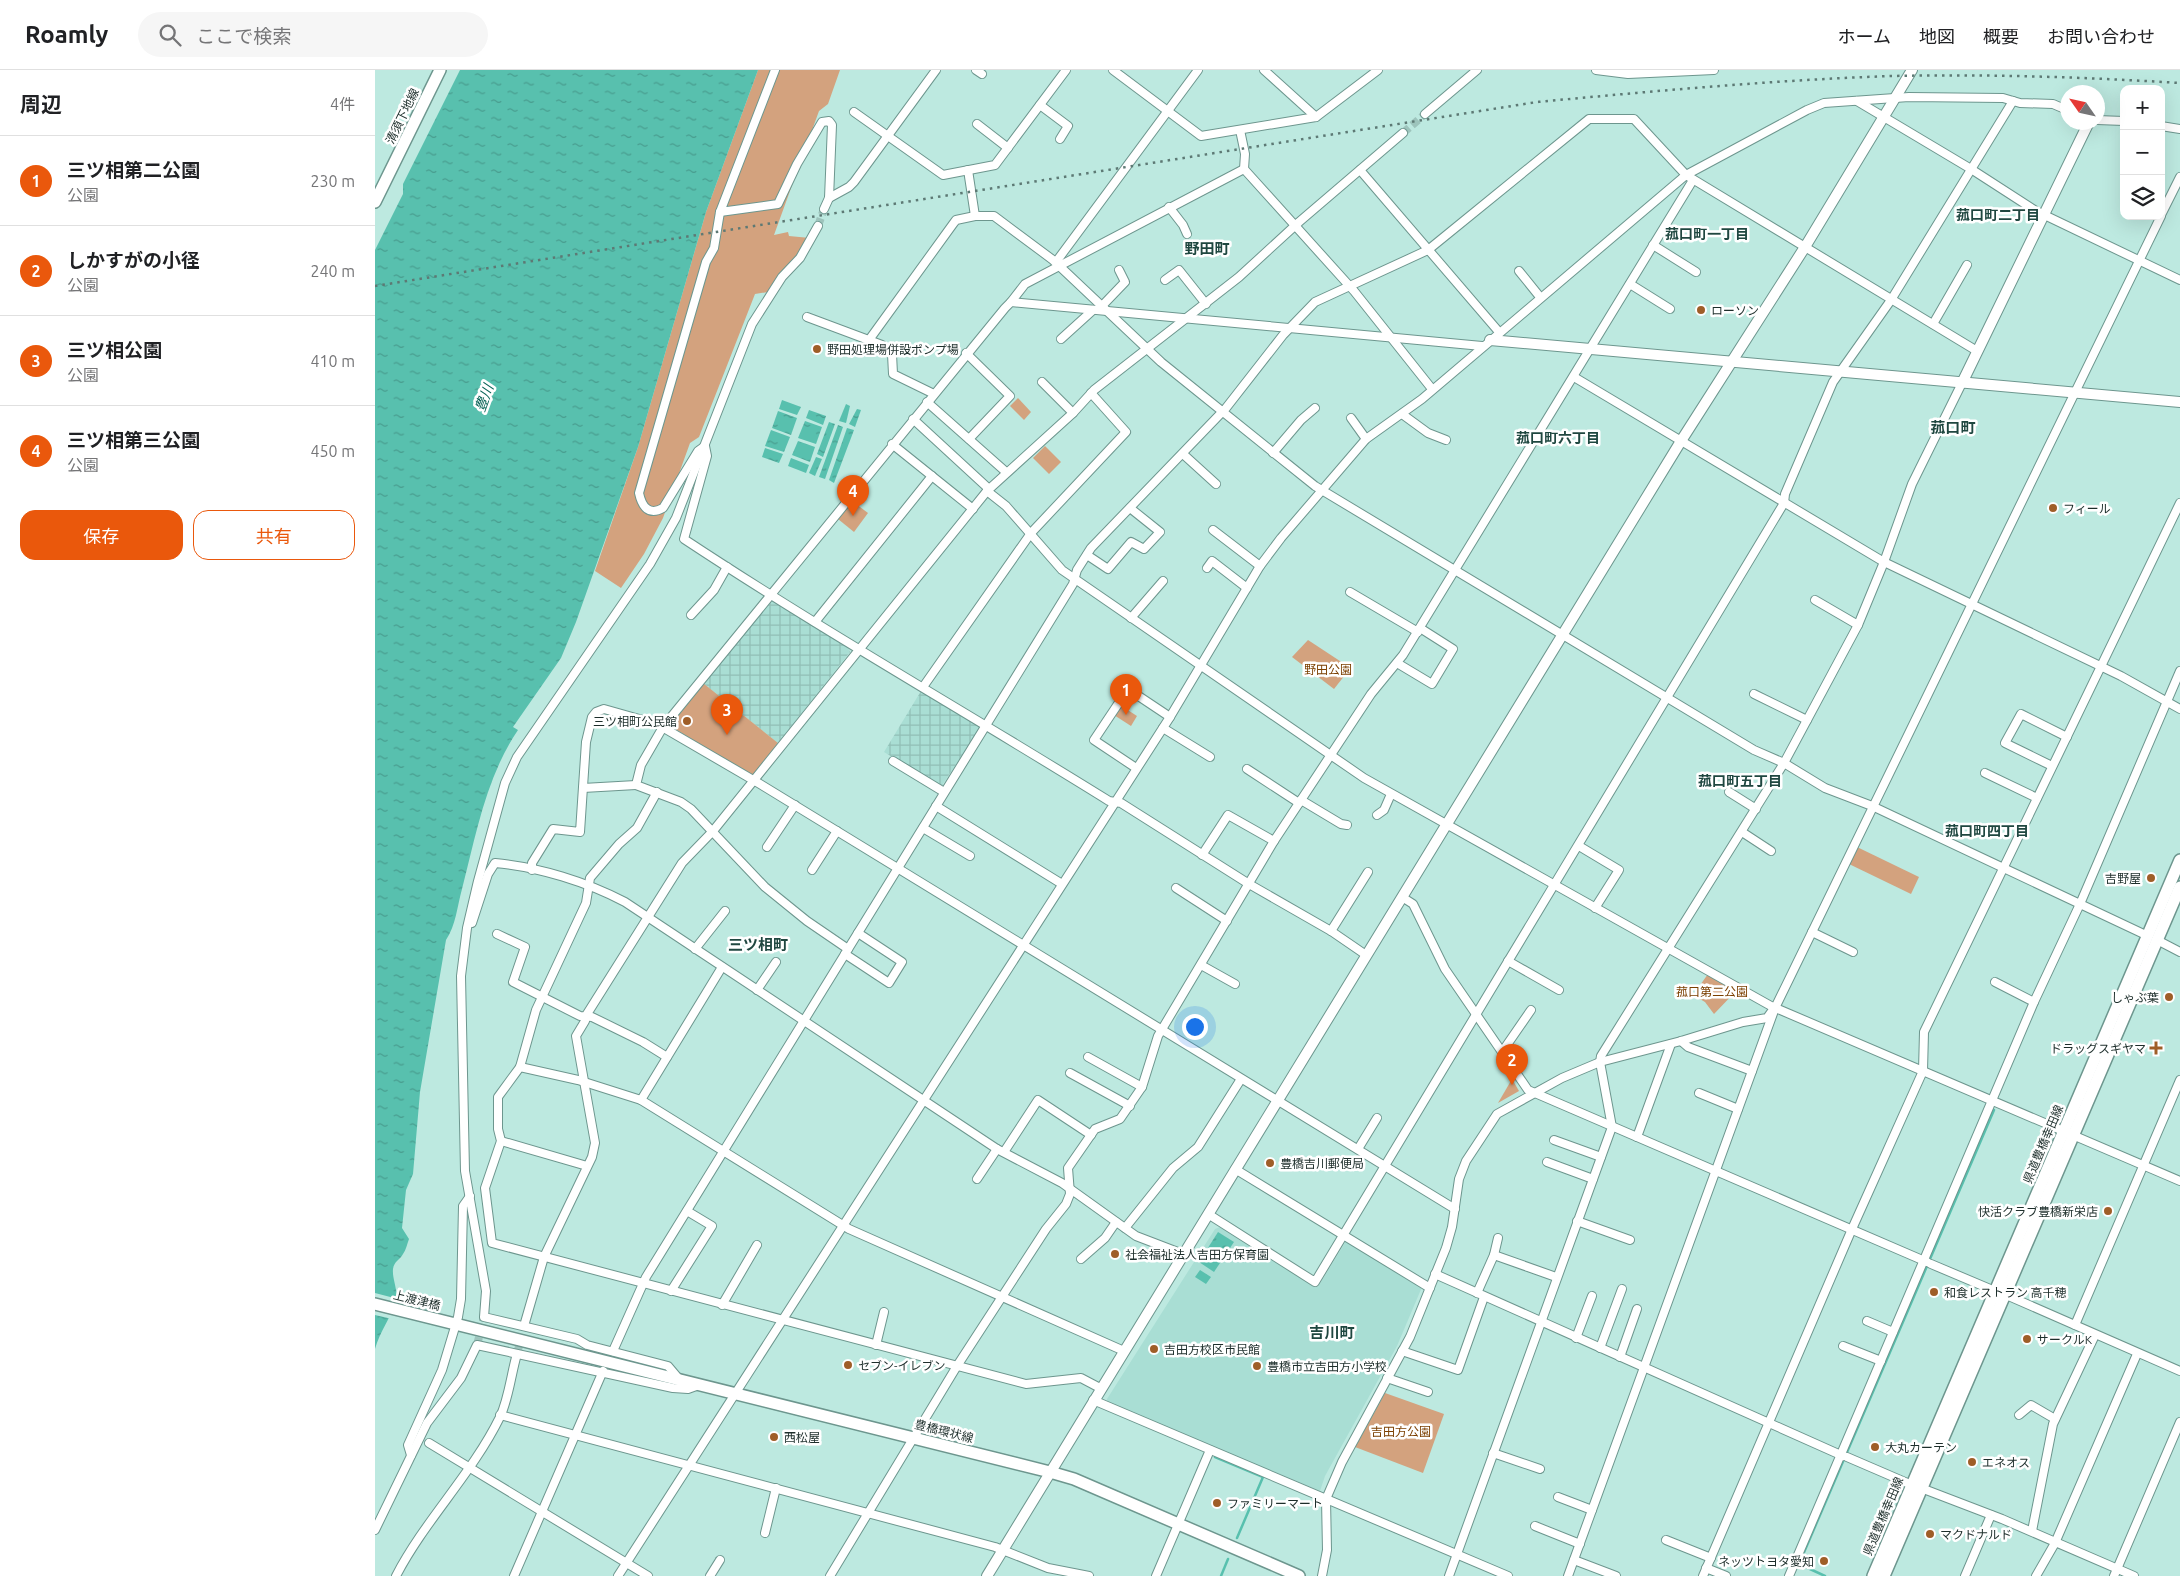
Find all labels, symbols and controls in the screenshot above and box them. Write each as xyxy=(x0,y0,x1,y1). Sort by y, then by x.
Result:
search box xyxy=(138,12,488,57)
text: Roamly xyxy=(25,21,108,48)
icon: search xyxy=(156,21,184,49)
text: ここで検索 xyxy=(196,25,291,47)
text: ホーム xyxy=(1838,26,1891,46)
text: 地図 xyxy=(1919,26,1955,46)
text: 概要 xyxy=(1983,26,2019,46)
text: お問い合わせ xyxy=(2047,26,2155,46)
north arrow xyxy=(2060,85,2105,130)
map controls xyxy=(2120,85,2165,220)
button: + xyxy=(2120,85,2165,130)
street label: 清須下地線 xyxy=(383,86,421,146)
text: 周辺 xyxy=(20,92,62,116)
text: 4件 xyxy=(330,95,355,113)
button: − xyxy=(2120,130,2165,175)
text: 三ツ相第二公園 xyxy=(67,159,200,181)
text: 1 xyxy=(31,172,41,190)
text: 230 m xyxy=(310,172,355,190)
button: layers xyxy=(2120,175,2165,220)
text: 公園 xyxy=(67,186,99,204)
district label: 菰口町二丁目 xyxy=(1956,207,2040,223)
district label: 菰口町一丁目 xyxy=(1665,226,1749,242)
district label: 野田町 xyxy=(1184,240,1230,257)
text: しかすがの小径 xyxy=(67,249,200,271)
text: 2 xyxy=(31,262,41,280)
text: 240 m xyxy=(310,262,355,280)
text: 公園 xyxy=(67,276,99,294)
marker: ローソン xyxy=(1695,304,1707,316)
place label: ローソン xyxy=(1711,304,1759,317)
text: 三ツ相公園 xyxy=(67,339,162,361)
marker: 野田処理場併設ポンプ場 xyxy=(811,343,823,355)
place label: 野田処理場併設ポンプ場 xyxy=(827,343,959,356)
text: 3 xyxy=(31,352,41,370)
text: 410 m xyxy=(310,352,355,370)
text: 公園 xyxy=(67,366,99,384)
water label: 豊川 xyxy=(472,380,497,414)
district label: 菰口町 xyxy=(1930,419,1976,436)
text: 三ツ相第三公園 xyxy=(67,429,200,451)
district label: 菰口町六丁目 xyxy=(1516,430,1600,446)
text: 4 xyxy=(31,442,41,460)
text: 450 m xyxy=(310,442,355,460)
text: 公園 xyxy=(67,456,99,474)
pin: 4 xyxy=(837,475,869,516)
marker: フィール xyxy=(2047,502,2059,514)
place label: フィール xyxy=(2063,502,2111,515)
button: 保存 xyxy=(20,510,183,560)
button: 共有 xyxy=(193,510,355,560)
park label: 野田公園 xyxy=(1304,663,1352,676)
pin: 1 xyxy=(1110,674,1142,715)
pin: 3 xyxy=(711,694,743,735)
place label: 三ツ相町公民館 xyxy=(593,715,677,728)
marker: 三ツ相町公民館 xyxy=(681,715,693,727)
district label: 菰口町五丁目 xyxy=(1698,773,1782,789)
district label: 菰口町四丁目 xyxy=(1945,823,2029,839)
place label: 吉野屋 xyxy=(2105,872,2141,885)
marker: 吉野屋 xyxy=(2145,872,2157,884)
district label: 三ツ相町 xyxy=(728,936,788,953)
park label: 菰口第二公園 xyxy=(1676,985,1748,998)
place label: しゃぶ葉 xyxy=(2111,991,2159,1004)
marker: しゃぶ葉 xyxy=(2163,991,2175,1003)
your location xyxy=(1182,1014,1208,1040)
place label: ドラッグスギヤマ xyxy=(2050,1042,2146,1055)
marker: ドラッグスギヤマ xyxy=(2150,1042,2162,1054)
pin: 2 xyxy=(1496,1044,1528,1085)
street label: 県道豊橋幸田線 xyxy=(2021,1103,2065,1185)
marker: 豊橋吉川郵便局 xyxy=(1264,1157,1276,1169)
place label: 豊橋吉川郵便局 xyxy=(1280,1157,1364,1170)
place label: 快活クラブ豊橋新栄店 xyxy=(1978,1205,2098,1218)
marker: 快活クラブ豊橋新栄店 xyxy=(2102,1205,2114,1217)
marker: 社会福祉法人吉田方保育園 xyxy=(1109,1248,1121,1260)
place label: 社会福祉法人吉田方保育園 xyxy=(1125,1248,1269,1261)
marker: 和食レストラン 高千穂 xyxy=(1928,1286,1940,1298)
place label: 和食レストラン 高千穂 xyxy=(1944,1286,2067,1299)
street label: 上渡津橋 xyxy=(392,1288,442,1312)
district label: 吉川町 xyxy=(1309,1324,1355,1341)
marker: サークルK xyxy=(2021,1333,2033,1345)
place label: サークルK xyxy=(2037,1333,2093,1346)
marker: 吉田方校区市民館 xyxy=(1148,1343,1160,1355)
place label: 吉田方校区市民館 xyxy=(1164,1343,1260,1356)
marker: セブン-イレブン xyxy=(842,1359,854,1371)
place label: セブン-イレブン xyxy=(858,1359,945,1372)
marker: 豊橋市立吉田方小学校 xyxy=(1251,1360,1263,1372)
place label: 豊橋市立吉田方小学校 xyxy=(1267,1360,1387,1373)
street label: 豊橋環状線 xyxy=(913,1417,975,1445)
park label: 吉田方公園 xyxy=(1371,1425,1431,1438)
marker: 西松屋 xyxy=(768,1431,780,1443)
place label: 西松屋 xyxy=(784,1431,820,1444)
marker: 大丸カーテン xyxy=(1869,1441,1881,1453)
place label: 大丸カーテン xyxy=(1885,1441,1957,1454)
marker: エネオス xyxy=(1966,1456,1978,1468)
place label: エネオス xyxy=(1982,1456,2030,1469)
street label: 県道豊橋幸田線 xyxy=(1861,1475,1905,1557)
marker: ファミリーマート xyxy=(1211,1497,1223,1509)
place label: ファミリーマート xyxy=(1227,1497,1323,1510)
marker: マクドナルド xyxy=(1924,1528,1936,1540)
place label: マクドナルド xyxy=(1940,1528,2012,1541)
place label: ネッツトヨタ愛知 xyxy=(1718,1555,1814,1568)
marker: ネッツトヨタ愛知 xyxy=(1818,1555,1830,1567)

